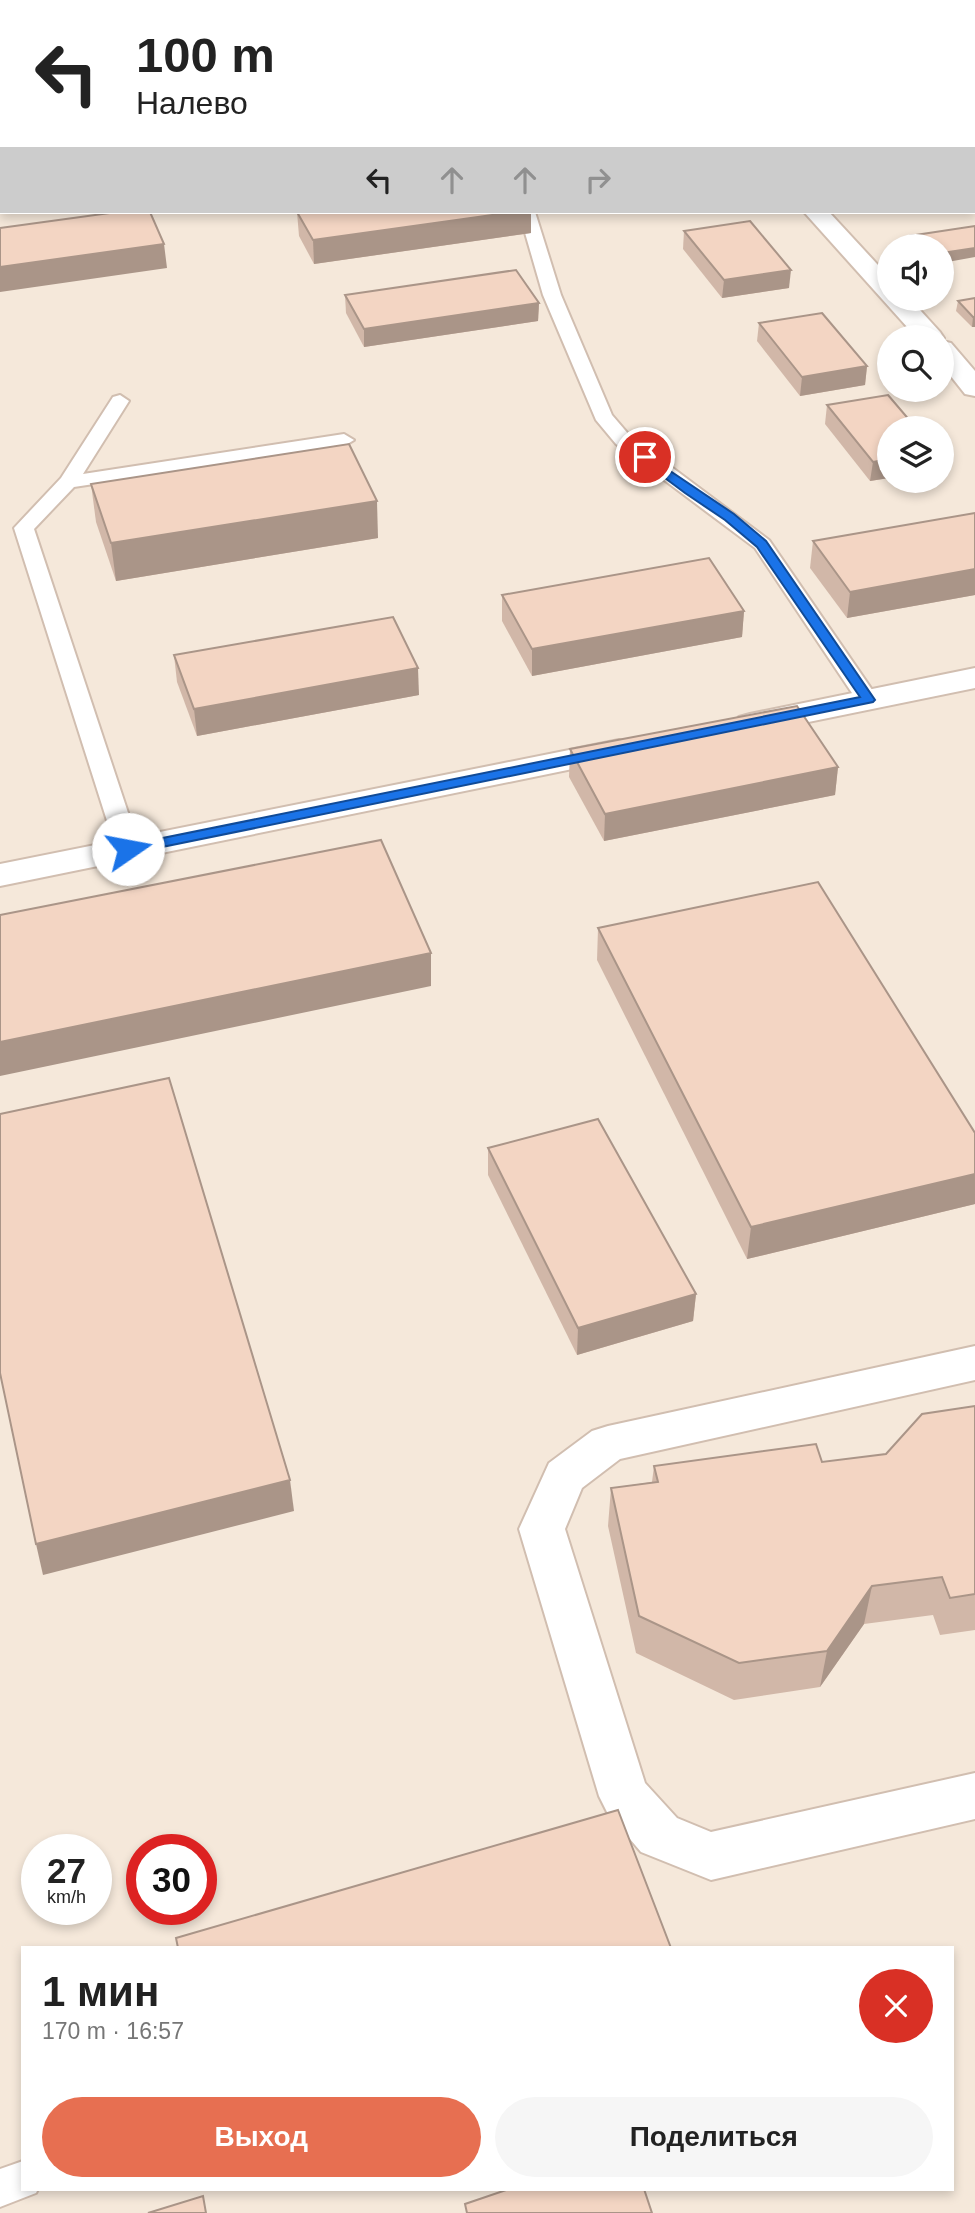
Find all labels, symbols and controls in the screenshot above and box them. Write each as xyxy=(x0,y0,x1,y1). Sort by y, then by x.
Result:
icon: left xyxy=(21,28,112,119)
text: 100 m xyxy=(136,28,275,82)
text: Налево xyxy=(136,85,248,121)
icon: left xyxy=(360,161,398,199)
icon: ahead xyxy=(433,161,471,199)
icon: ahead xyxy=(506,161,544,199)
icon: right xyxy=(579,161,617,199)
map controls xyxy=(877,234,954,493)
button: sound xyxy=(877,234,954,311)
button: search xyxy=(877,325,954,402)
button: layers xyxy=(877,416,954,493)
pin xyxy=(615,427,675,487)
icon: arrive xyxy=(626,438,664,476)
position arrow xyxy=(91,812,165,886)
speed limit sign: 30 xyxy=(126,1834,217,1925)
text: 27 xyxy=(47,1851,86,1890)
text: km/h xyxy=(47,1887,86,1907)
text: 1 мин xyxy=(42,1968,159,2015)
button: close xyxy=(859,1969,933,2043)
text: 170 m · 16:57 xyxy=(42,2018,184,2044)
button: Выход xyxy=(42,2097,481,2177)
button: Поделиться xyxy=(495,2097,933,2177)

